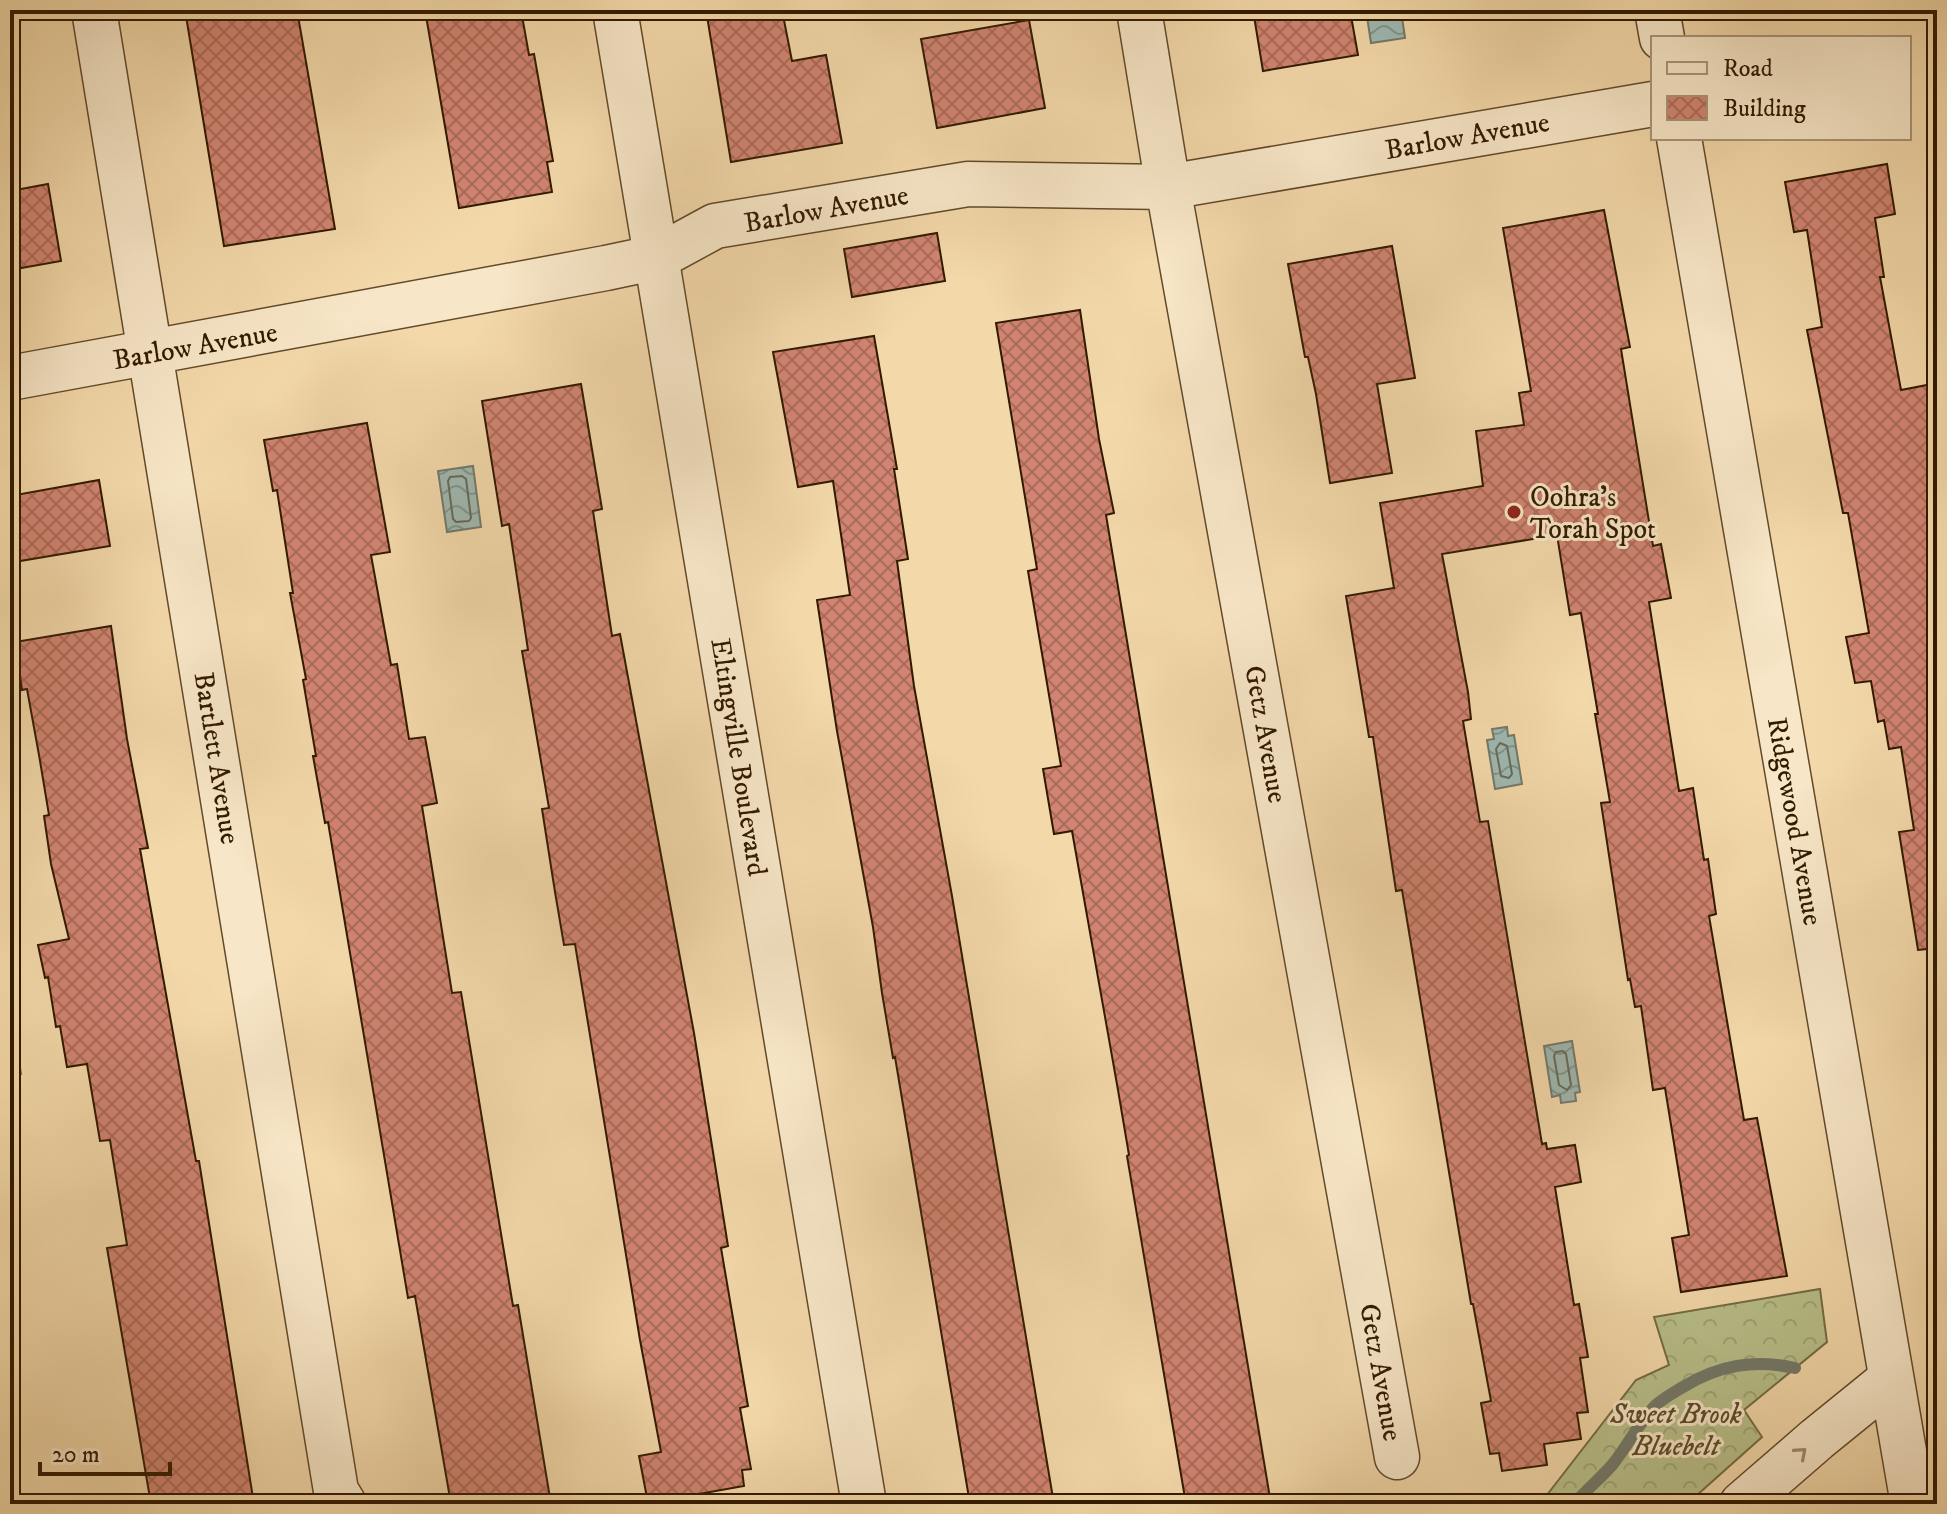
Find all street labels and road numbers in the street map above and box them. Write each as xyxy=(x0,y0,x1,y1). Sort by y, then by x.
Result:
street label: Barlow Avenue xyxy=(1382,105,1552,168)
street label: Barlow Avenue xyxy=(741,178,911,241)
street label: Barlow Avenue xyxy=(110,315,280,378)
street label: Eltingville Boulevard xyxy=(702,636,775,879)
street label: Getz Avenue xyxy=(1236,663,1295,806)
street label: Bartlett Avenue xyxy=(186,670,247,847)
street label: Ridgewood Avenue xyxy=(1759,714,1830,928)
street label: Getz Avenue xyxy=(1351,1301,1410,1444)

